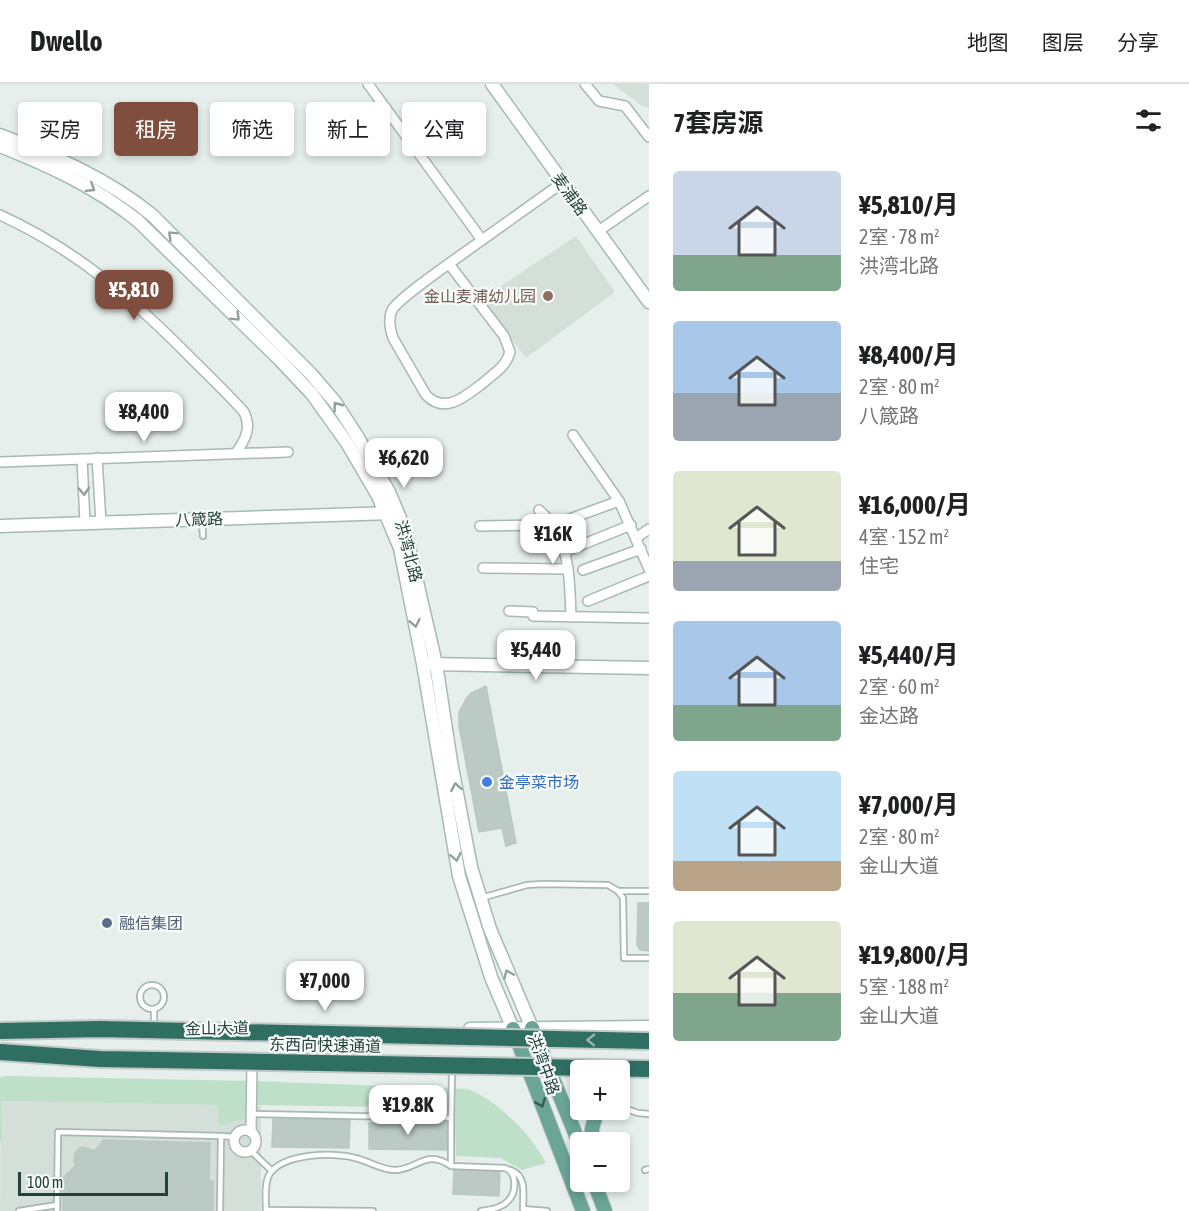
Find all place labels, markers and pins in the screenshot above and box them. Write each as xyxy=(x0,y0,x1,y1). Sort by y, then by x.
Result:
pin: ¥5,810 xyxy=(85,270,183,321)
place label: 金山麦浦幼儿园 xyxy=(424,287,536,305)
marker: 金山麦浦幼儿园 xyxy=(541,289,555,303)
pin: ¥8,400 xyxy=(95,392,193,443)
pin: ¥6,620 xyxy=(355,438,453,489)
pin: ¥16K xyxy=(517,514,589,565)
pin: ¥5,440 xyxy=(487,630,585,681)
place label: 金亭菜市场 xyxy=(499,773,579,791)
marker: 金亭菜市场 xyxy=(480,775,494,789)
place label: 融信集团 xyxy=(119,914,183,932)
marker: 融信集团 xyxy=(100,916,114,930)
pin: ¥7,000 xyxy=(276,961,374,1012)
pin: ¥19.8K xyxy=(359,1085,457,1136)

